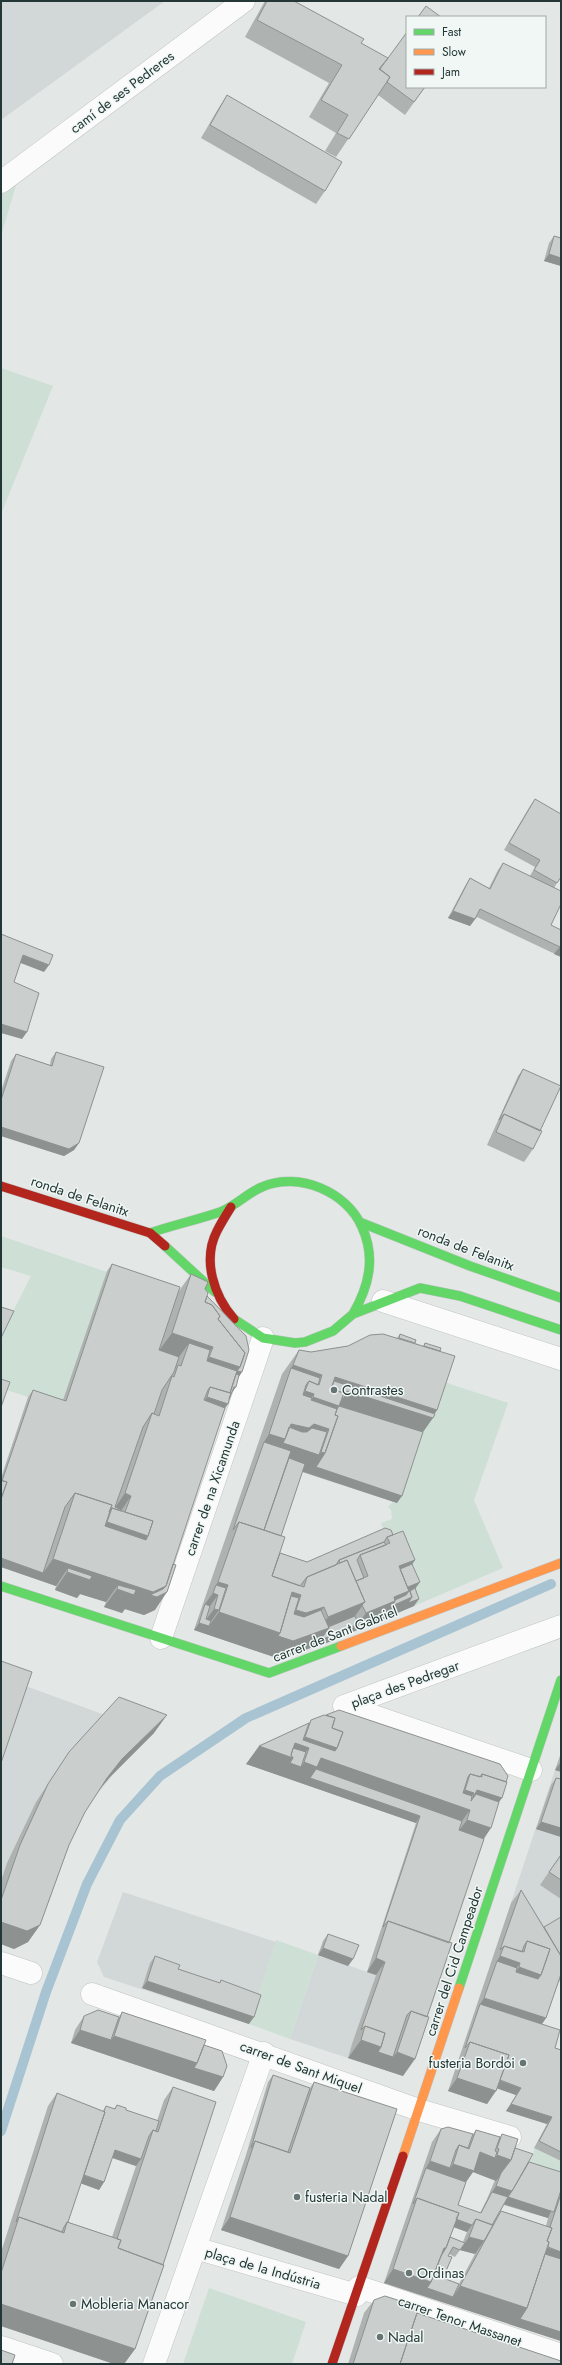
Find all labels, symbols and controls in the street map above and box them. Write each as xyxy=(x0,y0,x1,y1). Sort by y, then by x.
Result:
legend xyxy=(406,16,546,88)
text: Fast xyxy=(442,23,461,41)
text: Slow xyxy=(442,43,467,61)
street label: camí de ses Pedreres xyxy=(66,46,179,138)
text: Jam xyxy=(440,63,460,81)
street label: ronda de Felanitx xyxy=(28,1171,132,1221)
street label: ronda de Felanitx xyxy=(415,1220,517,1276)
place label: Contrastes xyxy=(342,1380,404,1400)
marker: Contrastes xyxy=(329,1385,339,1395)
street label: carrer de na Xicamunda xyxy=(179,1418,245,1558)
street label: carrer de Sant Gabriel xyxy=(270,1601,400,1667)
street label: plaça des Pedregar xyxy=(348,1655,462,1713)
street label: carrer del Cid Campeador xyxy=(420,1883,488,2039)
street label: carrer de Sant Miquel xyxy=(237,2036,365,2098)
place label: fusteria Bordoi xyxy=(429,2053,515,2073)
marker: fusteria Bordoi xyxy=(518,2058,528,2068)
place label: fusteria Nadal xyxy=(305,2187,387,2207)
marker: fusteria Nadal xyxy=(292,2192,302,2202)
street label: plaça de la Indústria xyxy=(203,2242,323,2294)
place label: Ordinas xyxy=(417,2263,465,2283)
marker: Ordinas xyxy=(404,2268,414,2278)
street label: carrer Tenor Massanet xyxy=(396,2290,525,2352)
place label: Mobleria Manacor xyxy=(81,2294,189,2314)
marker: Mobleria Manacor xyxy=(68,2299,78,2309)
place label: Nadal xyxy=(388,2327,424,2347)
marker: Nadal xyxy=(375,2332,385,2342)

